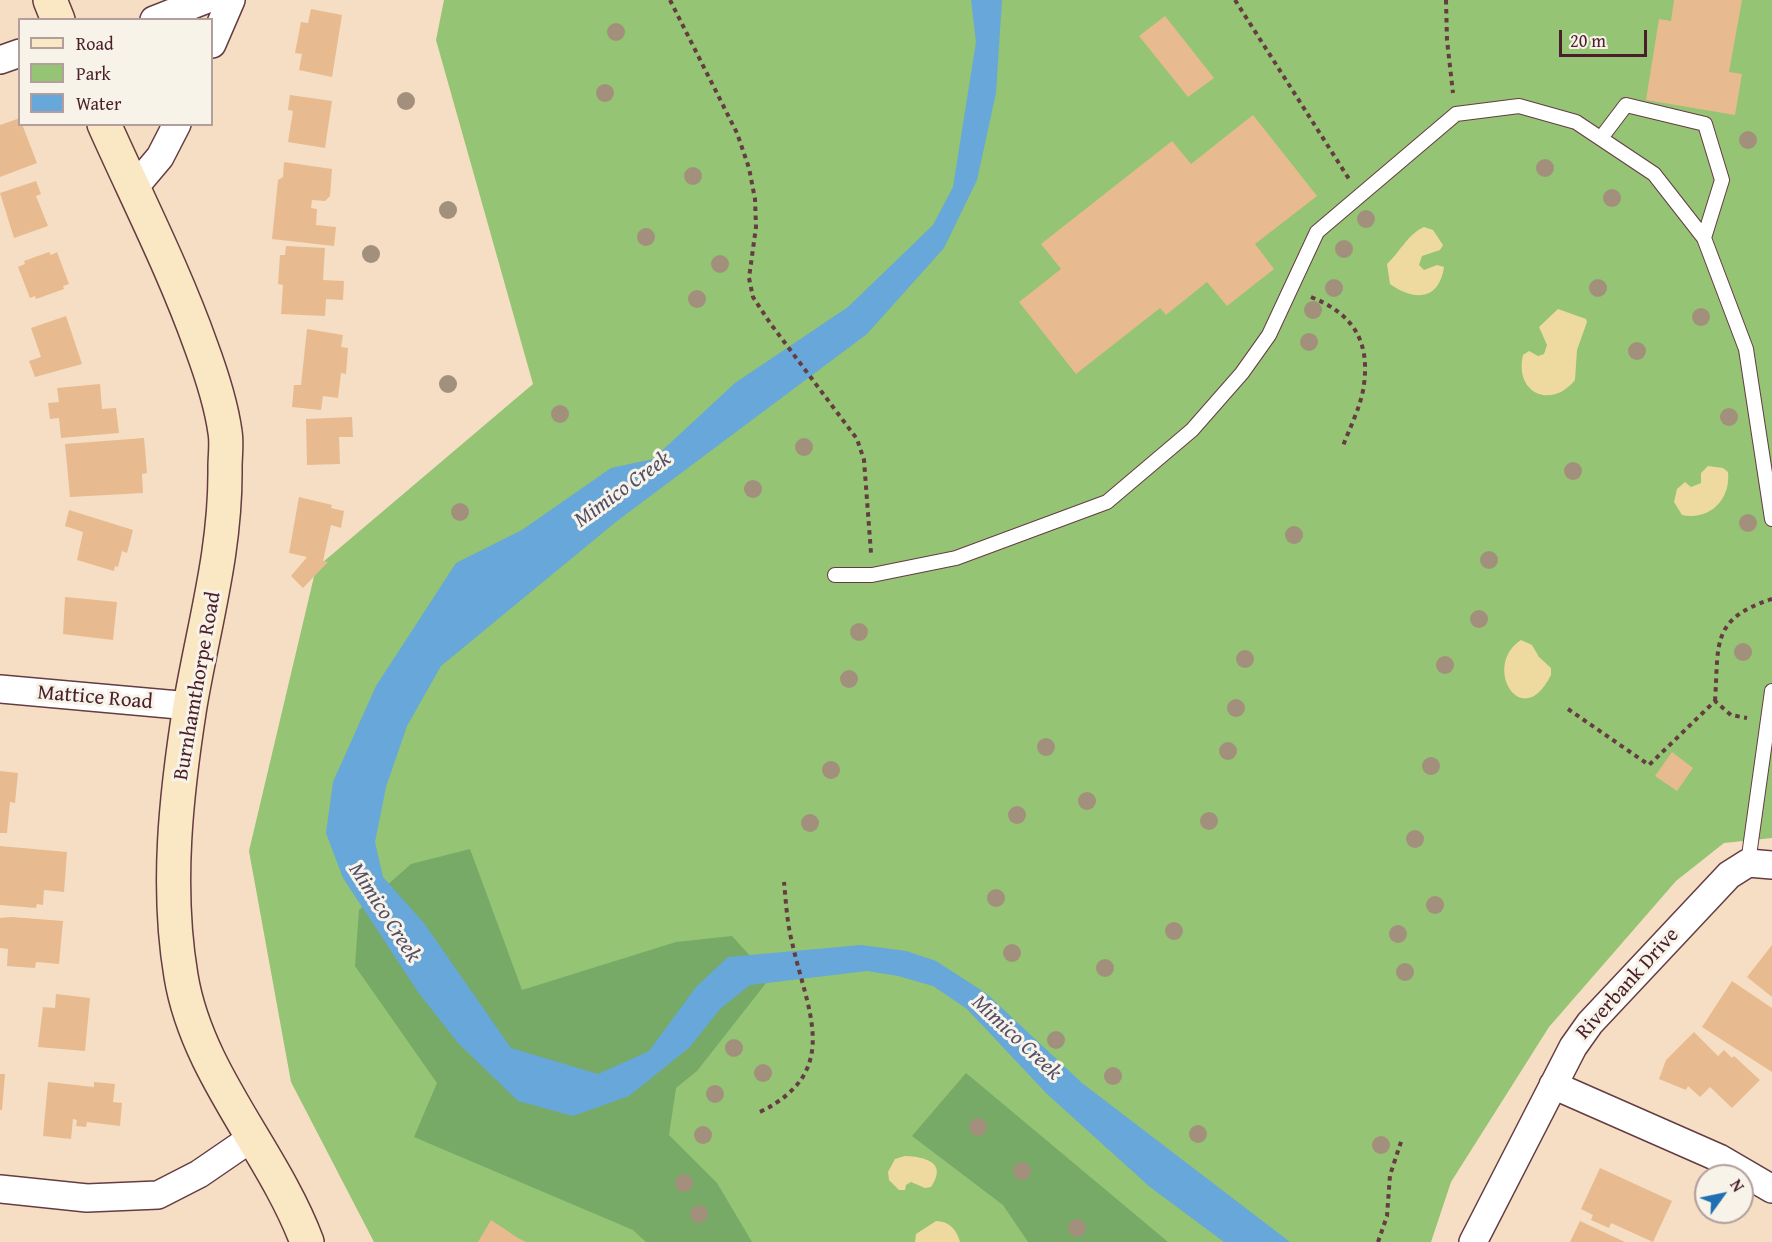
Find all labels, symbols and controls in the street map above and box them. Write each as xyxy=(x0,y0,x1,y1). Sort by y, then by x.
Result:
legend xyxy=(18,18,213,126)
scale bar xyxy=(1562,18,1650,56)
text: 20 m xyxy=(1570,27,1606,54)
text: Road xyxy=(76,30,114,57)
text: Park xyxy=(76,60,111,87)
text: Water xyxy=(76,90,121,117)
water label: Mimico Creek xyxy=(570,446,676,534)
street label: Burnhamthorpe Road xyxy=(169,590,227,782)
street label: Mattice Road xyxy=(36,680,154,716)
water label: Mimico Creek xyxy=(342,858,426,968)
street label: Riverbank Drive xyxy=(1571,923,1685,1045)
water label: Mimico Creek xyxy=(966,990,1066,1086)
north arrow xyxy=(1694,1164,1754,1224)
text: N xyxy=(1724,1174,1750,1196)

